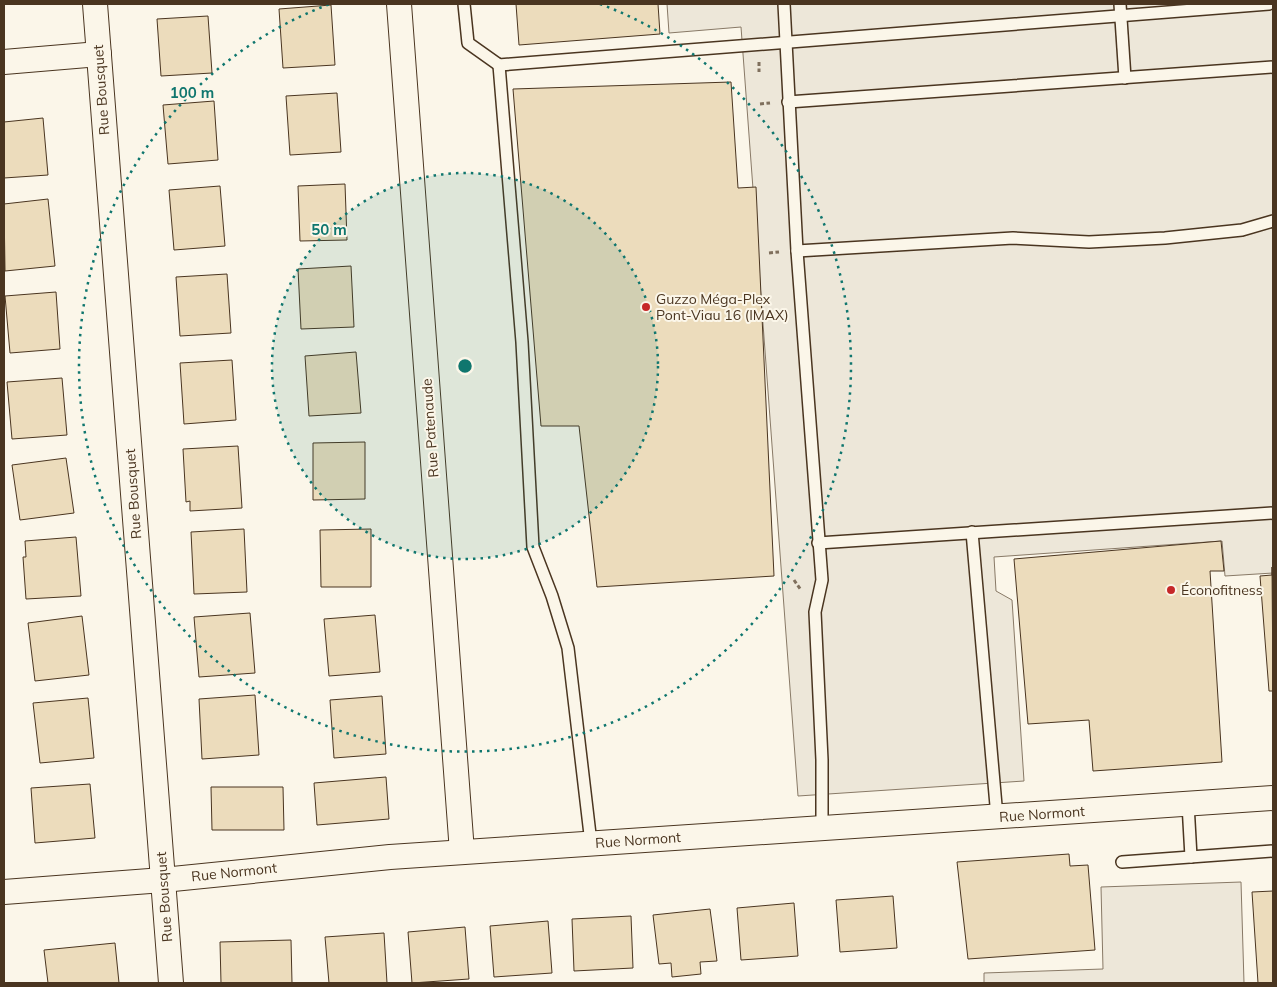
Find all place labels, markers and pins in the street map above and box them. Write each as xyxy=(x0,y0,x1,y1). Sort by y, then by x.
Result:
place label: Guzzo Méga-Plex Pont-Viau 16 (IMAX) xyxy=(656,290,789,324)
marker: Guzzo Méga-Plex Pont-Viau 16 (IMAX) xyxy=(640,301,652,313)
centre of rings xyxy=(456,357,474,375)
place label: Éconofitness xyxy=(1181,581,1263,599)
marker: Éconofitness xyxy=(1165,584,1177,596)

